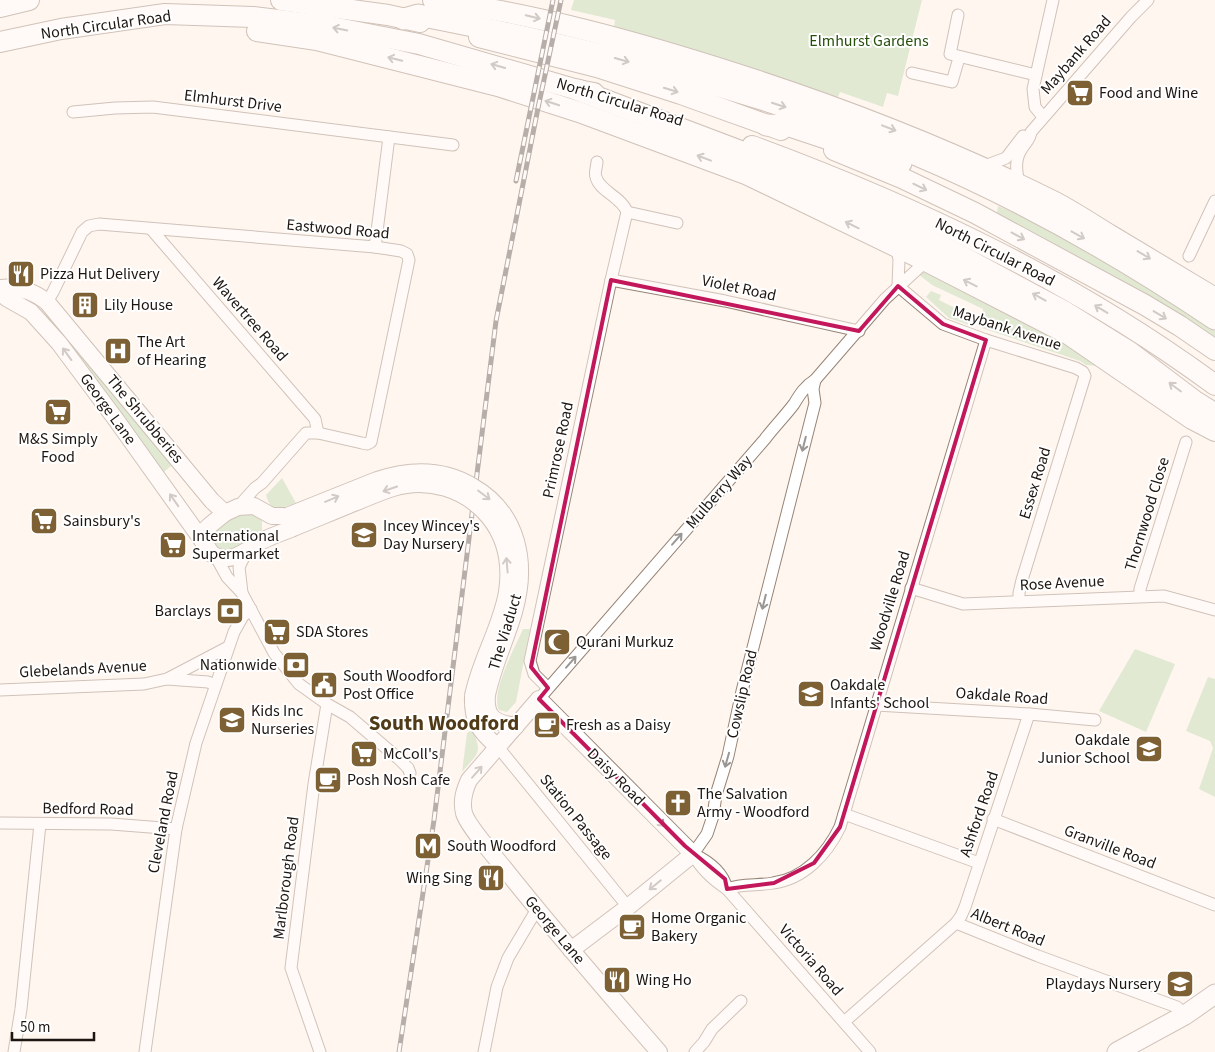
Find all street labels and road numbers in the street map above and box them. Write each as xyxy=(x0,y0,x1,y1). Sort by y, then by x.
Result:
street label: North Circular Road xyxy=(39,5,173,45)
street label: Maybank Road xyxy=(1036,11,1116,99)
street label: North Circular Road xyxy=(554,72,686,132)
street label: Elmhurst Drive xyxy=(183,84,283,118)
street label: North Circular Road xyxy=(931,212,1059,292)
street label: Eastwood Road xyxy=(285,214,391,244)
street label: Violet Road xyxy=(700,269,778,307)
street label: Wavertree Road xyxy=(207,272,293,366)
street label: Maybank Avenue xyxy=(950,300,1064,356)
street label: George Lane xyxy=(75,369,141,449)
street label: The Shrubberies xyxy=(101,370,189,468)
street label: Primrose Road xyxy=(537,400,579,500)
street label: Essex Road xyxy=(1014,444,1056,522)
street label: Mulberry Way xyxy=(681,450,758,534)
street label: Thornwood Close xyxy=(1119,454,1175,573)
street label: Woodville Road xyxy=(864,548,916,654)
street label: Rose Avenue xyxy=(1019,570,1105,596)
street label: The Viaduct xyxy=(483,591,527,673)
street label: Cowslip Road xyxy=(721,647,763,741)
street label: Glebelands Avenue xyxy=(19,655,147,683)
street label: Oakdale Road xyxy=(955,682,1049,710)
street label: Daisy Road xyxy=(582,743,650,811)
street label: Ashford Road xyxy=(954,768,1004,860)
street label: Cleveland Road xyxy=(142,769,184,875)
street label: Station Passage xyxy=(534,769,618,865)
street label: Bedford Road xyxy=(42,797,134,821)
street label: Marlborough Road xyxy=(268,815,304,941)
street label: Granville Road xyxy=(1061,819,1159,875)
street label: George Lane xyxy=(520,891,590,969)
street label: Albert Road xyxy=(968,902,1048,952)
street label: Victoria Road xyxy=(774,919,848,1001)

